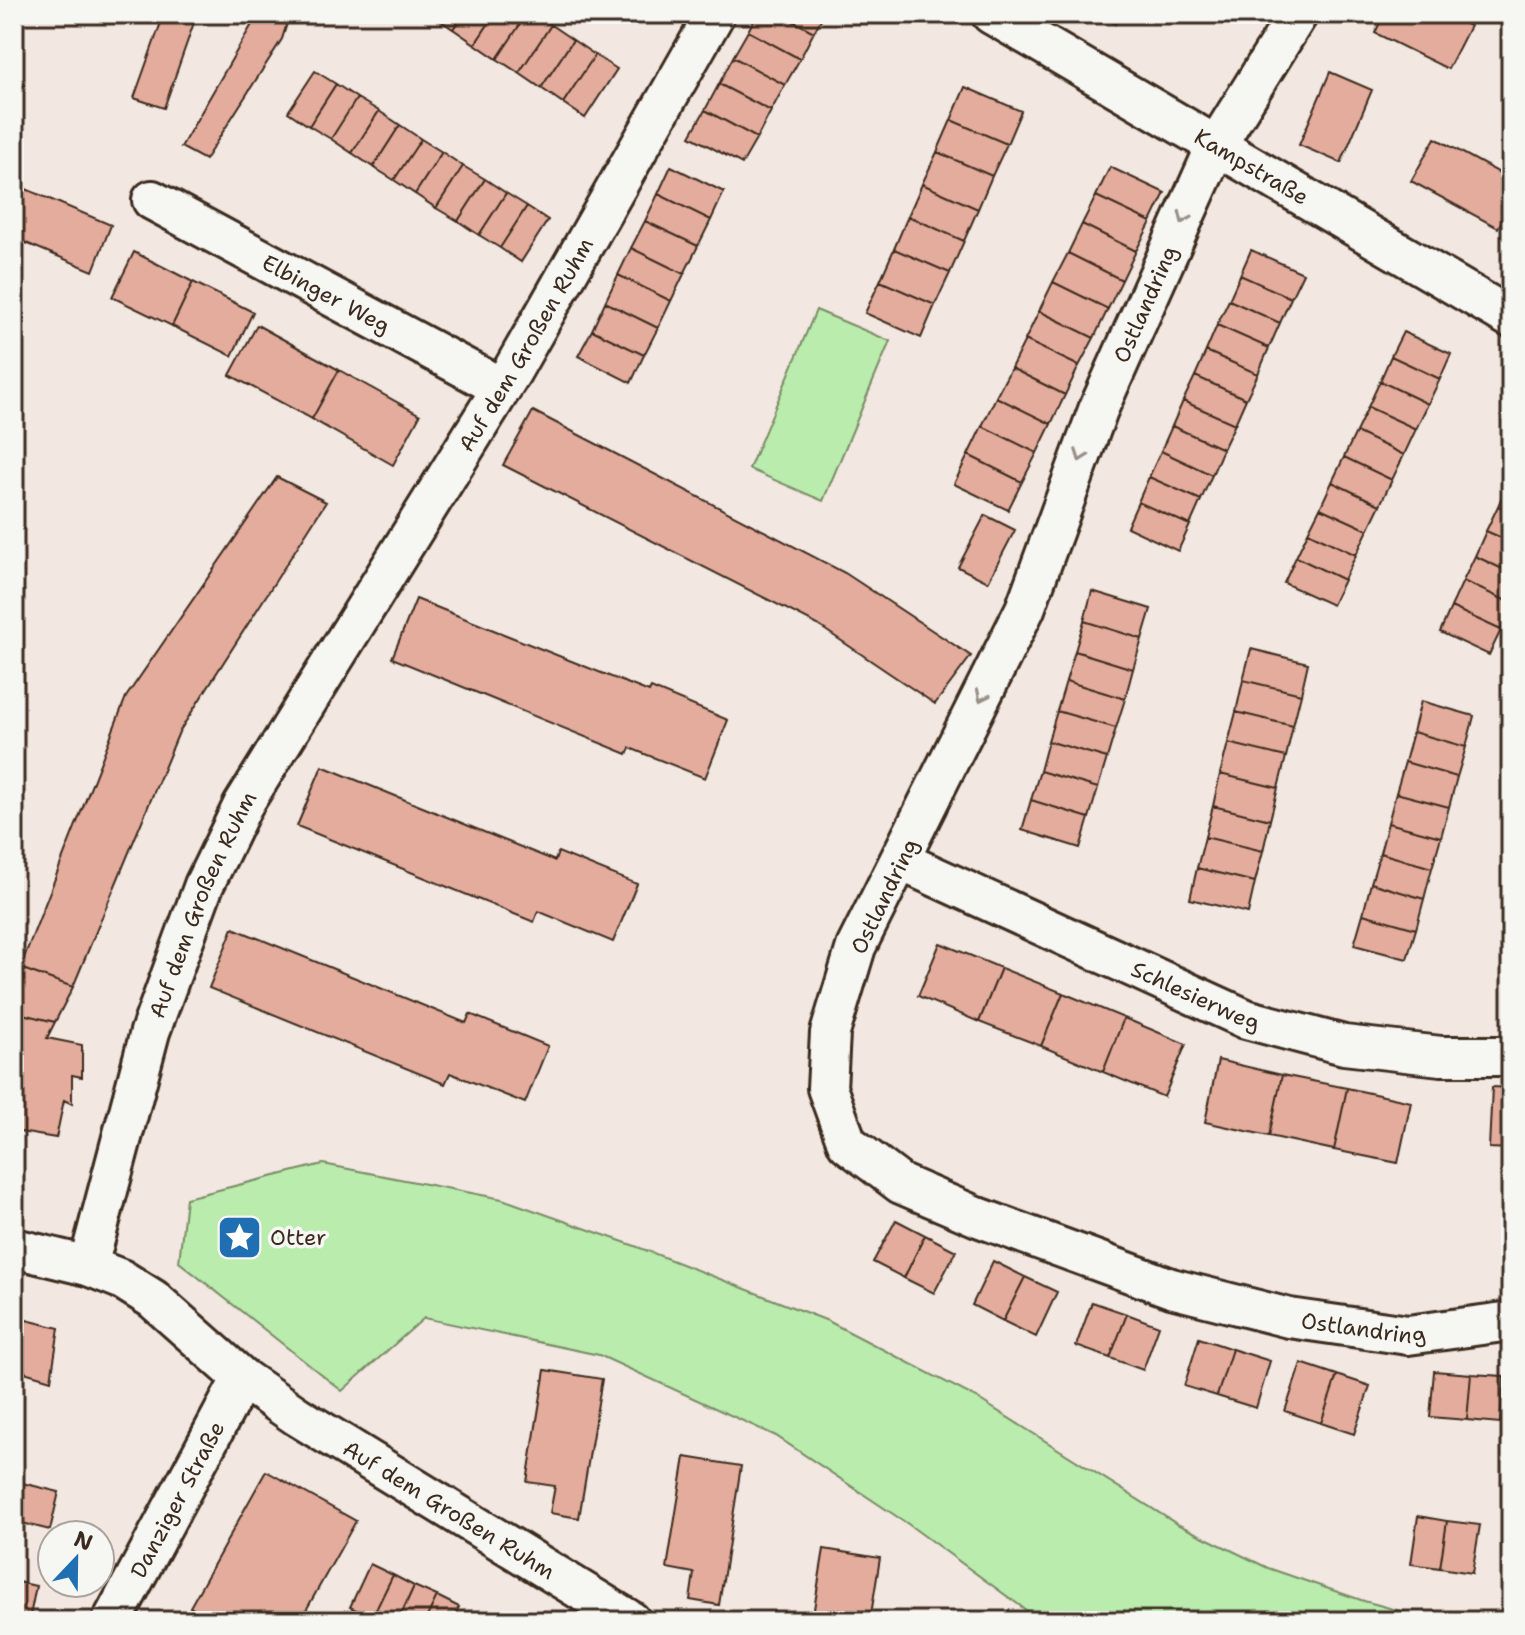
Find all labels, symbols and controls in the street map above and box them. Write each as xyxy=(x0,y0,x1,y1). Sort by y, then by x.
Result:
street label: Kampstraße xyxy=(1189,122,1314,212)
one-way arrow xyxy=(1178,209,1194,224)
street label: Auf dem Großen Ruhm xyxy=(452,232,600,457)
street label: Ostlandring xyxy=(1107,241,1184,367)
street label: Elbinger Weg xyxy=(257,248,395,340)
one-way arrow xyxy=(1074,448,1091,462)
one-way arrow xyxy=(977,688,992,703)
street label: Auf dem Großen Ruhm xyxy=(142,786,263,1022)
street label: Ostlandring xyxy=(844,834,925,959)
street label: Schlesierweg xyxy=(1127,954,1263,1037)
place icon: Otter xyxy=(215,1213,263,1261)
place label: Otter xyxy=(270,1223,326,1252)
street label: Ostlandring xyxy=(1299,1306,1427,1350)
street label: Danziger Straße xyxy=(124,1416,231,1583)
street label: Auf dem Großen Ruhm xyxy=(338,1434,561,1586)
north arrow xyxy=(36,1519,116,1599)
text: N xyxy=(70,1524,97,1558)

